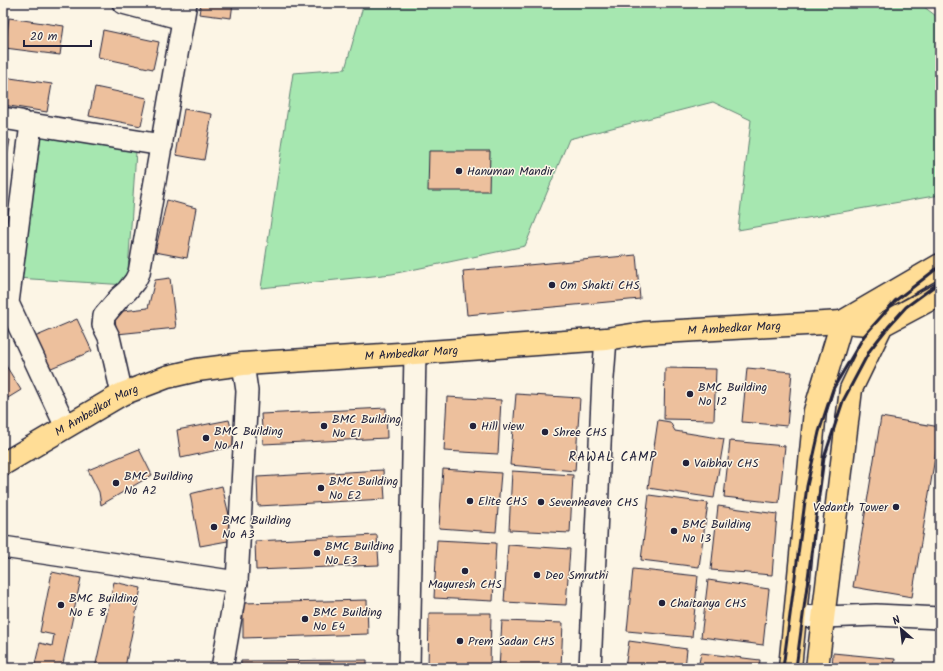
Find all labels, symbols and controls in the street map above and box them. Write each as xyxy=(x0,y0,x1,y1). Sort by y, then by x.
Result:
scale bar xyxy=(24,22,91,48)
text: 20 m xyxy=(30,27,58,46)
place label: Hanuman Mandir xyxy=(467,162,555,181)
marker: Hanuman Mandir xyxy=(454,166,464,176)
place label: Om Shakti CHS xyxy=(560,276,640,295)
marker: Om Shakti CHS xyxy=(547,280,557,290)
street label: M Ambedkar Marg xyxy=(687,316,782,340)
street label: M Ambedkar Marg xyxy=(364,340,459,366)
place label: BMC Building No 12 xyxy=(698,378,768,411)
street label: M Ambedkar Marg xyxy=(51,379,141,441)
marker: BMC Building No 12 xyxy=(685,389,695,399)
place label: BMC Building No E1 xyxy=(332,410,402,443)
place label: Hill view xyxy=(481,417,525,436)
marker: BMC Building No E1 xyxy=(319,421,329,431)
marker: Hill view xyxy=(468,421,478,431)
place label: BMC Building No A1 xyxy=(214,422,284,455)
place label: Shree CHS xyxy=(553,423,608,442)
marker: Shree CHS xyxy=(540,427,550,437)
marker: BMC Building No A1 xyxy=(201,433,211,443)
district label: RAWAL CAMP xyxy=(569,447,657,468)
place label: Vaibhav CHS xyxy=(694,454,759,473)
marker: Vaibhav CHS xyxy=(681,458,691,468)
place label: BMC Building No A2 xyxy=(124,467,194,500)
place label: BMC Building No E2 xyxy=(329,472,399,505)
marker: BMC Building No A2 xyxy=(111,478,121,488)
marker: BMC Building No E2 xyxy=(316,483,326,493)
place label: Elite CHS xyxy=(478,492,528,511)
place label: Sevenheaven CHS xyxy=(549,493,639,512)
marker: Elite CHS xyxy=(465,496,475,506)
marker: Sevenheaven CHS xyxy=(536,497,546,507)
place label: Vedanth Tower xyxy=(813,498,889,517)
marker: Vedanth Tower xyxy=(891,502,901,512)
place label: BMC Building No A3 xyxy=(222,511,292,544)
place label: BMC Building No 13 xyxy=(682,515,752,548)
marker: BMC Building No A3 xyxy=(209,522,219,532)
marker: BMC Building No 13 xyxy=(669,526,679,536)
place label: BMC Building No E3 xyxy=(325,537,395,570)
marker: BMC Building No E3 xyxy=(312,548,322,558)
marker: Mayuresh CHS xyxy=(460,566,470,576)
place label: Deo Smruthi xyxy=(545,566,609,585)
marker: Deo Smruthi xyxy=(532,570,542,580)
place label: Mayuresh CHS xyxy=(428,575,503,594)
place label: BMC Building No E 8 xyxy=(69,589,139,622)
place label: Chaitanya CHS xyxy=(670,594,747,613)
marker: Chaitanya CHS xyxy=(657,598,667,608)
marker: BMC Building No E 8 xyxy=(56,600,66,610)
place label: BMC Building No E4 xyxy=(313,603,383,636)
north arrow xyxy=(881,609,921,649)
text: N xyxy=(889,611,904,631)
marker: BMC Building No E4 xyxy=(300,614,310,624)
place label: Prem Sadan CHS xyxy=(468,632,555,651)
marker: Prem Sadan CHS xyxy=(455,636,465,646)

